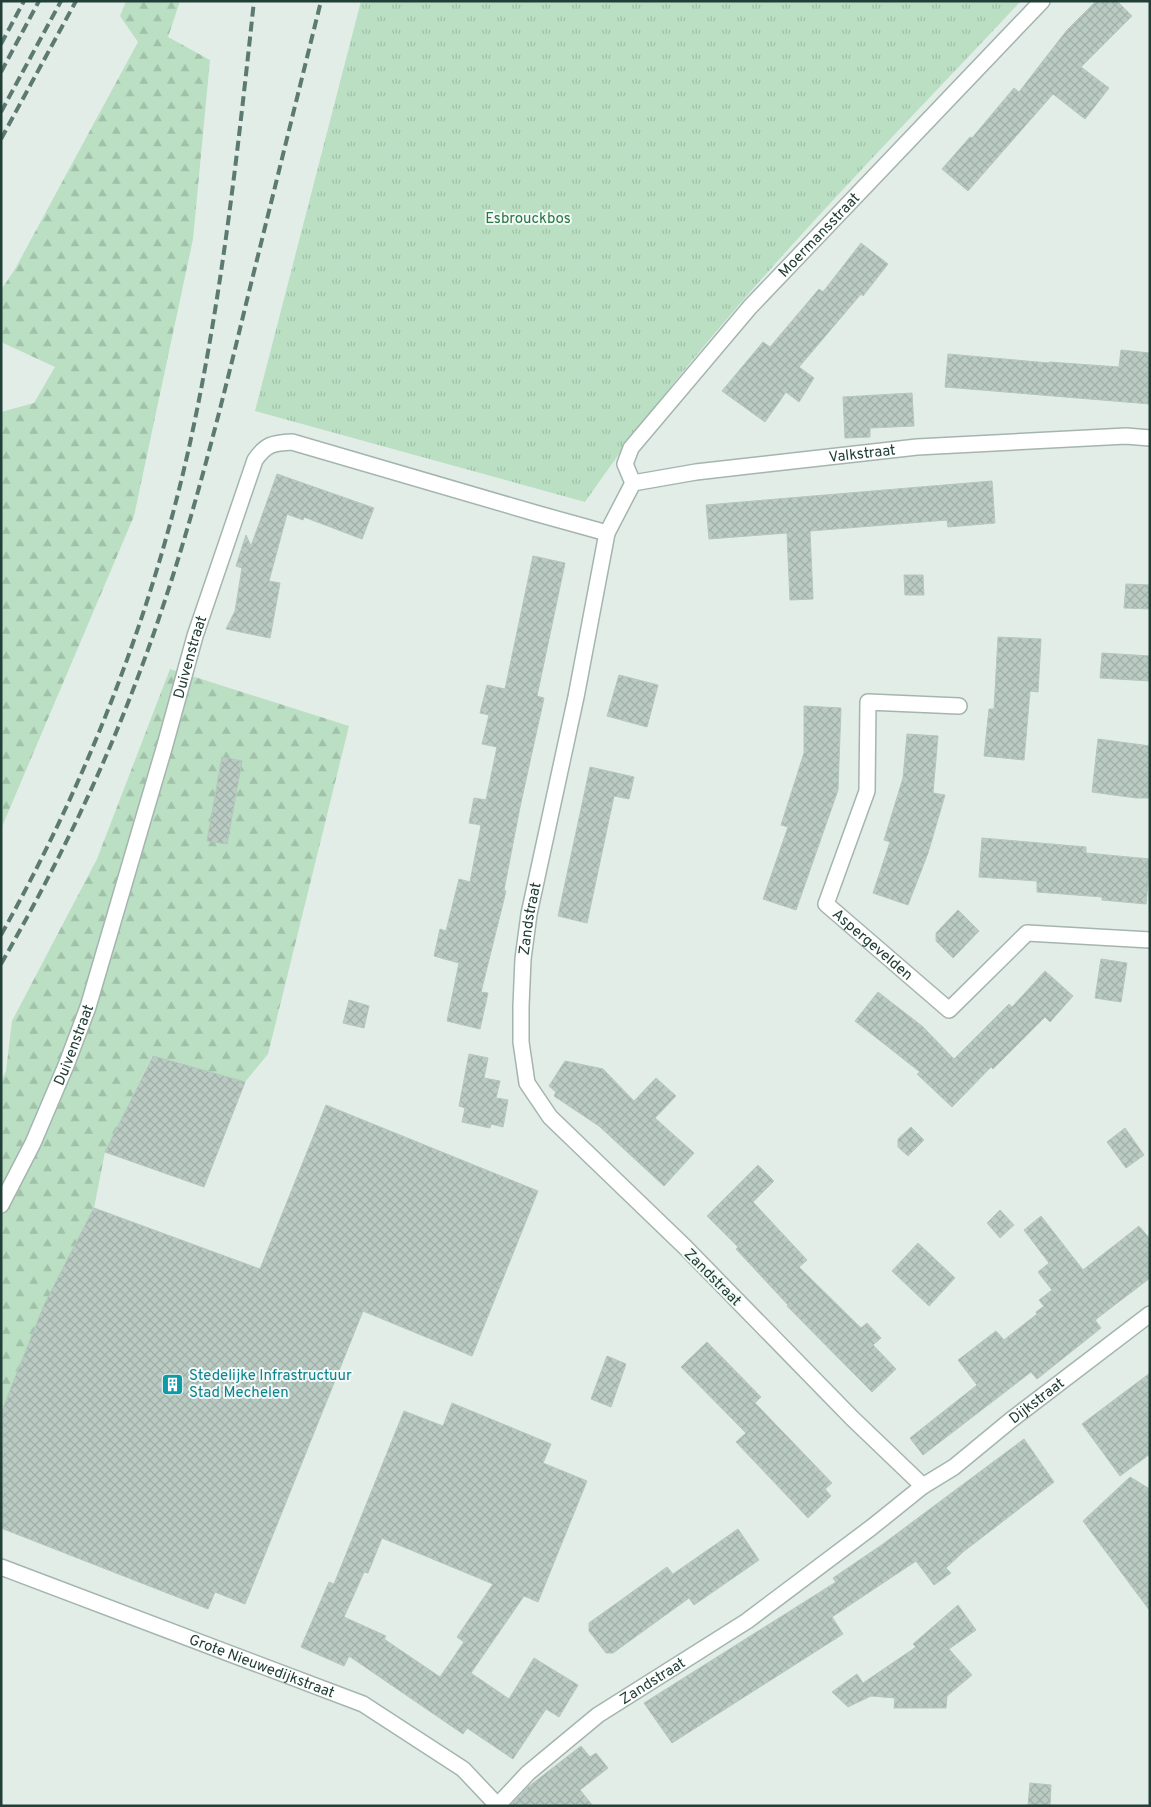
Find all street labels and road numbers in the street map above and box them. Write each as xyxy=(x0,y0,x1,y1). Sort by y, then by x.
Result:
street label: Moermansstraat xyxy=(775,190,865,282)
street label: Valkstraat xyxy=(828,442,897,468)
street label: Duivenstraat xyxy=(170,613,212,701)
street label: Zandstraat xyxy=(516,881,547,957)
street label: Aspergevelden xyxy=(827,905,916,985)
street label: Duivenstraat xyxy=(50,1002,99,1089)
street label: Zandstraat xyxy=(679,1245,745,1311)
street label: Dijkstraat xyxy=(1006,1375,1069,1429)
street label: Grote Nieuwedijkstraat xyxy=(186,1631,337,1703)
street label: Zandstraat xyxy=(617,1654,689,1710)

